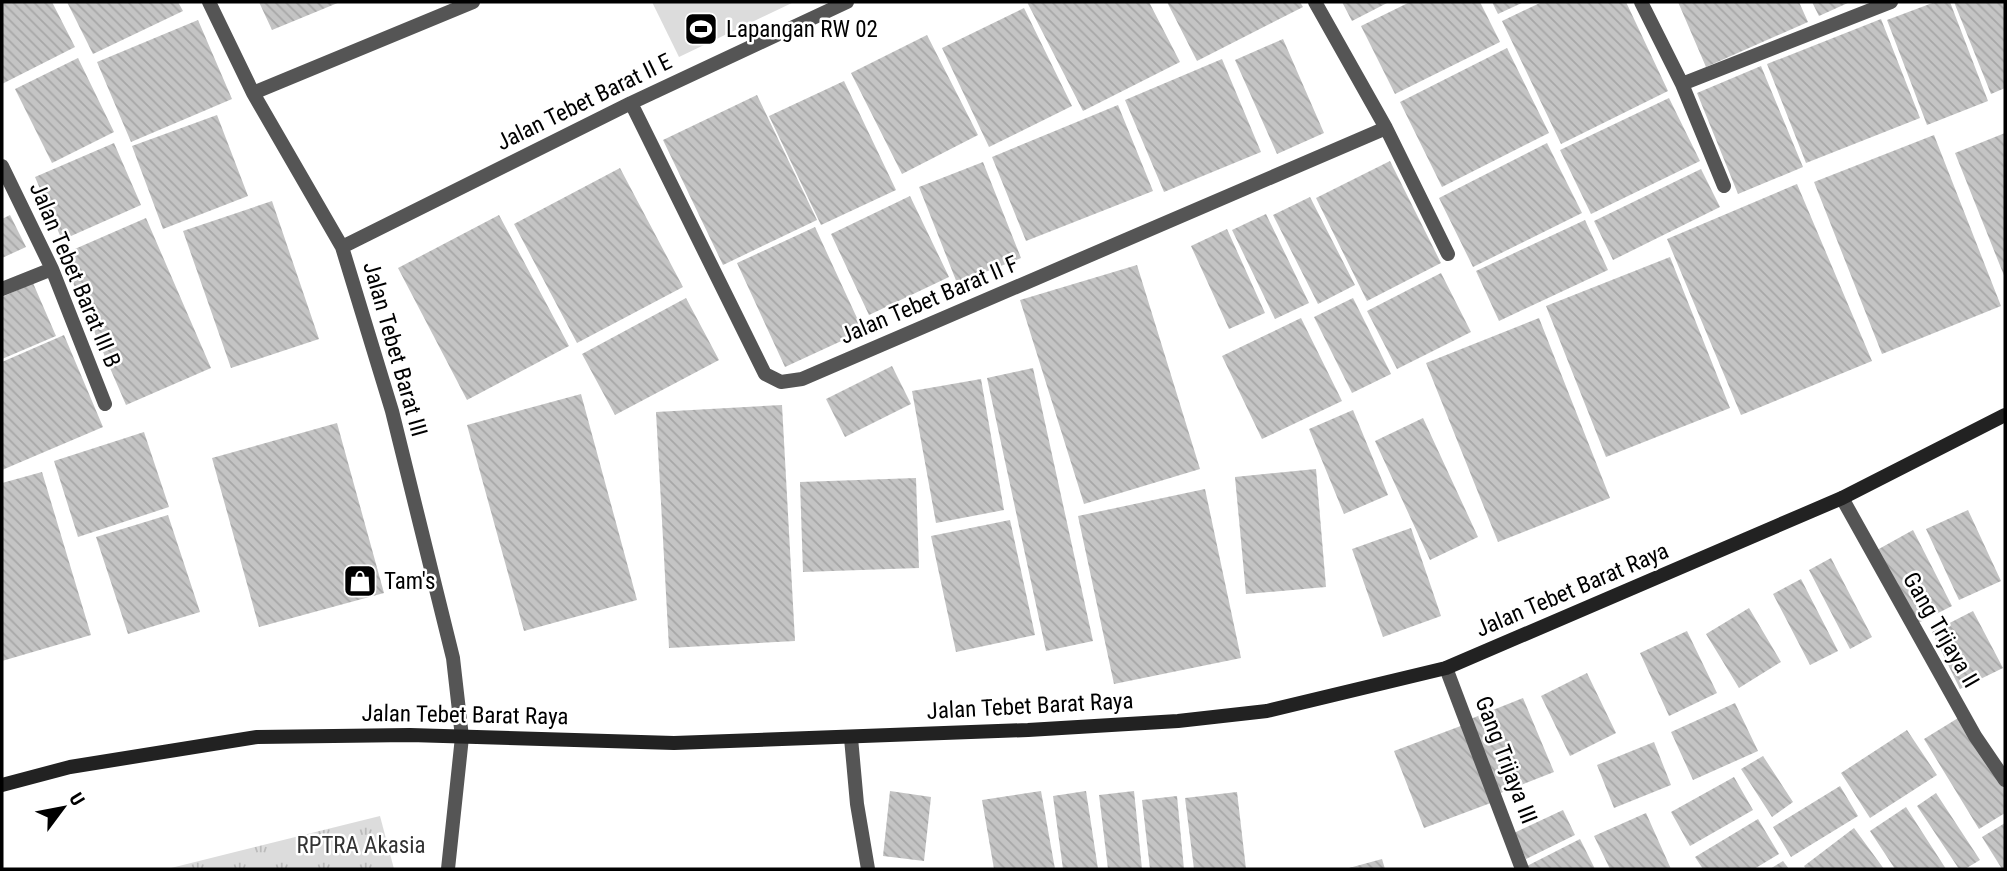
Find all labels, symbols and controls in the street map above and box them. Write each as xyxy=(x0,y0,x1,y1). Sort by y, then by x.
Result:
sports icon: Lapangan RW 02 xyxy=(682,10,720,48)
place label: Lapangan RW 02 xyxy=(726,16,878,43)
street label: Jalan Tebet Barat II E xyxy=(492,48,676,156)
street label: Jalan Tebet Barat III B xyxy=(24,178,126,372)
street label: Jalan Tebet Barat II F xyxy=(836,250,1022,350)
street label: Jalan Tebet Barat III xyxy=(357,258,433,440)
street label: Jalan Tebet Barat Raya xyxy=(1471,537,1673,643)
shop icon: Tam's xyxy=(341,562,379,600)
place label: Tam's xyxy=(384,568,435,595)
street label: Gang Trijaya II xyxy=(1897,568,1985,692)
street label: Jalan Tebet Barat Raya xyxy=(926,687,1134,725)
street label: Gang Trijaya III xyxy=(1469,692,1543,828)
street label: Jalan Tebet Barat Raya xyxy=(361,700,569,730)
north arrow xyxy=(28,773,98,843)
text: U xyxy=(64,789,90,810)
park label: RPTRA Akasia xyxy=(296,832,426,859)

